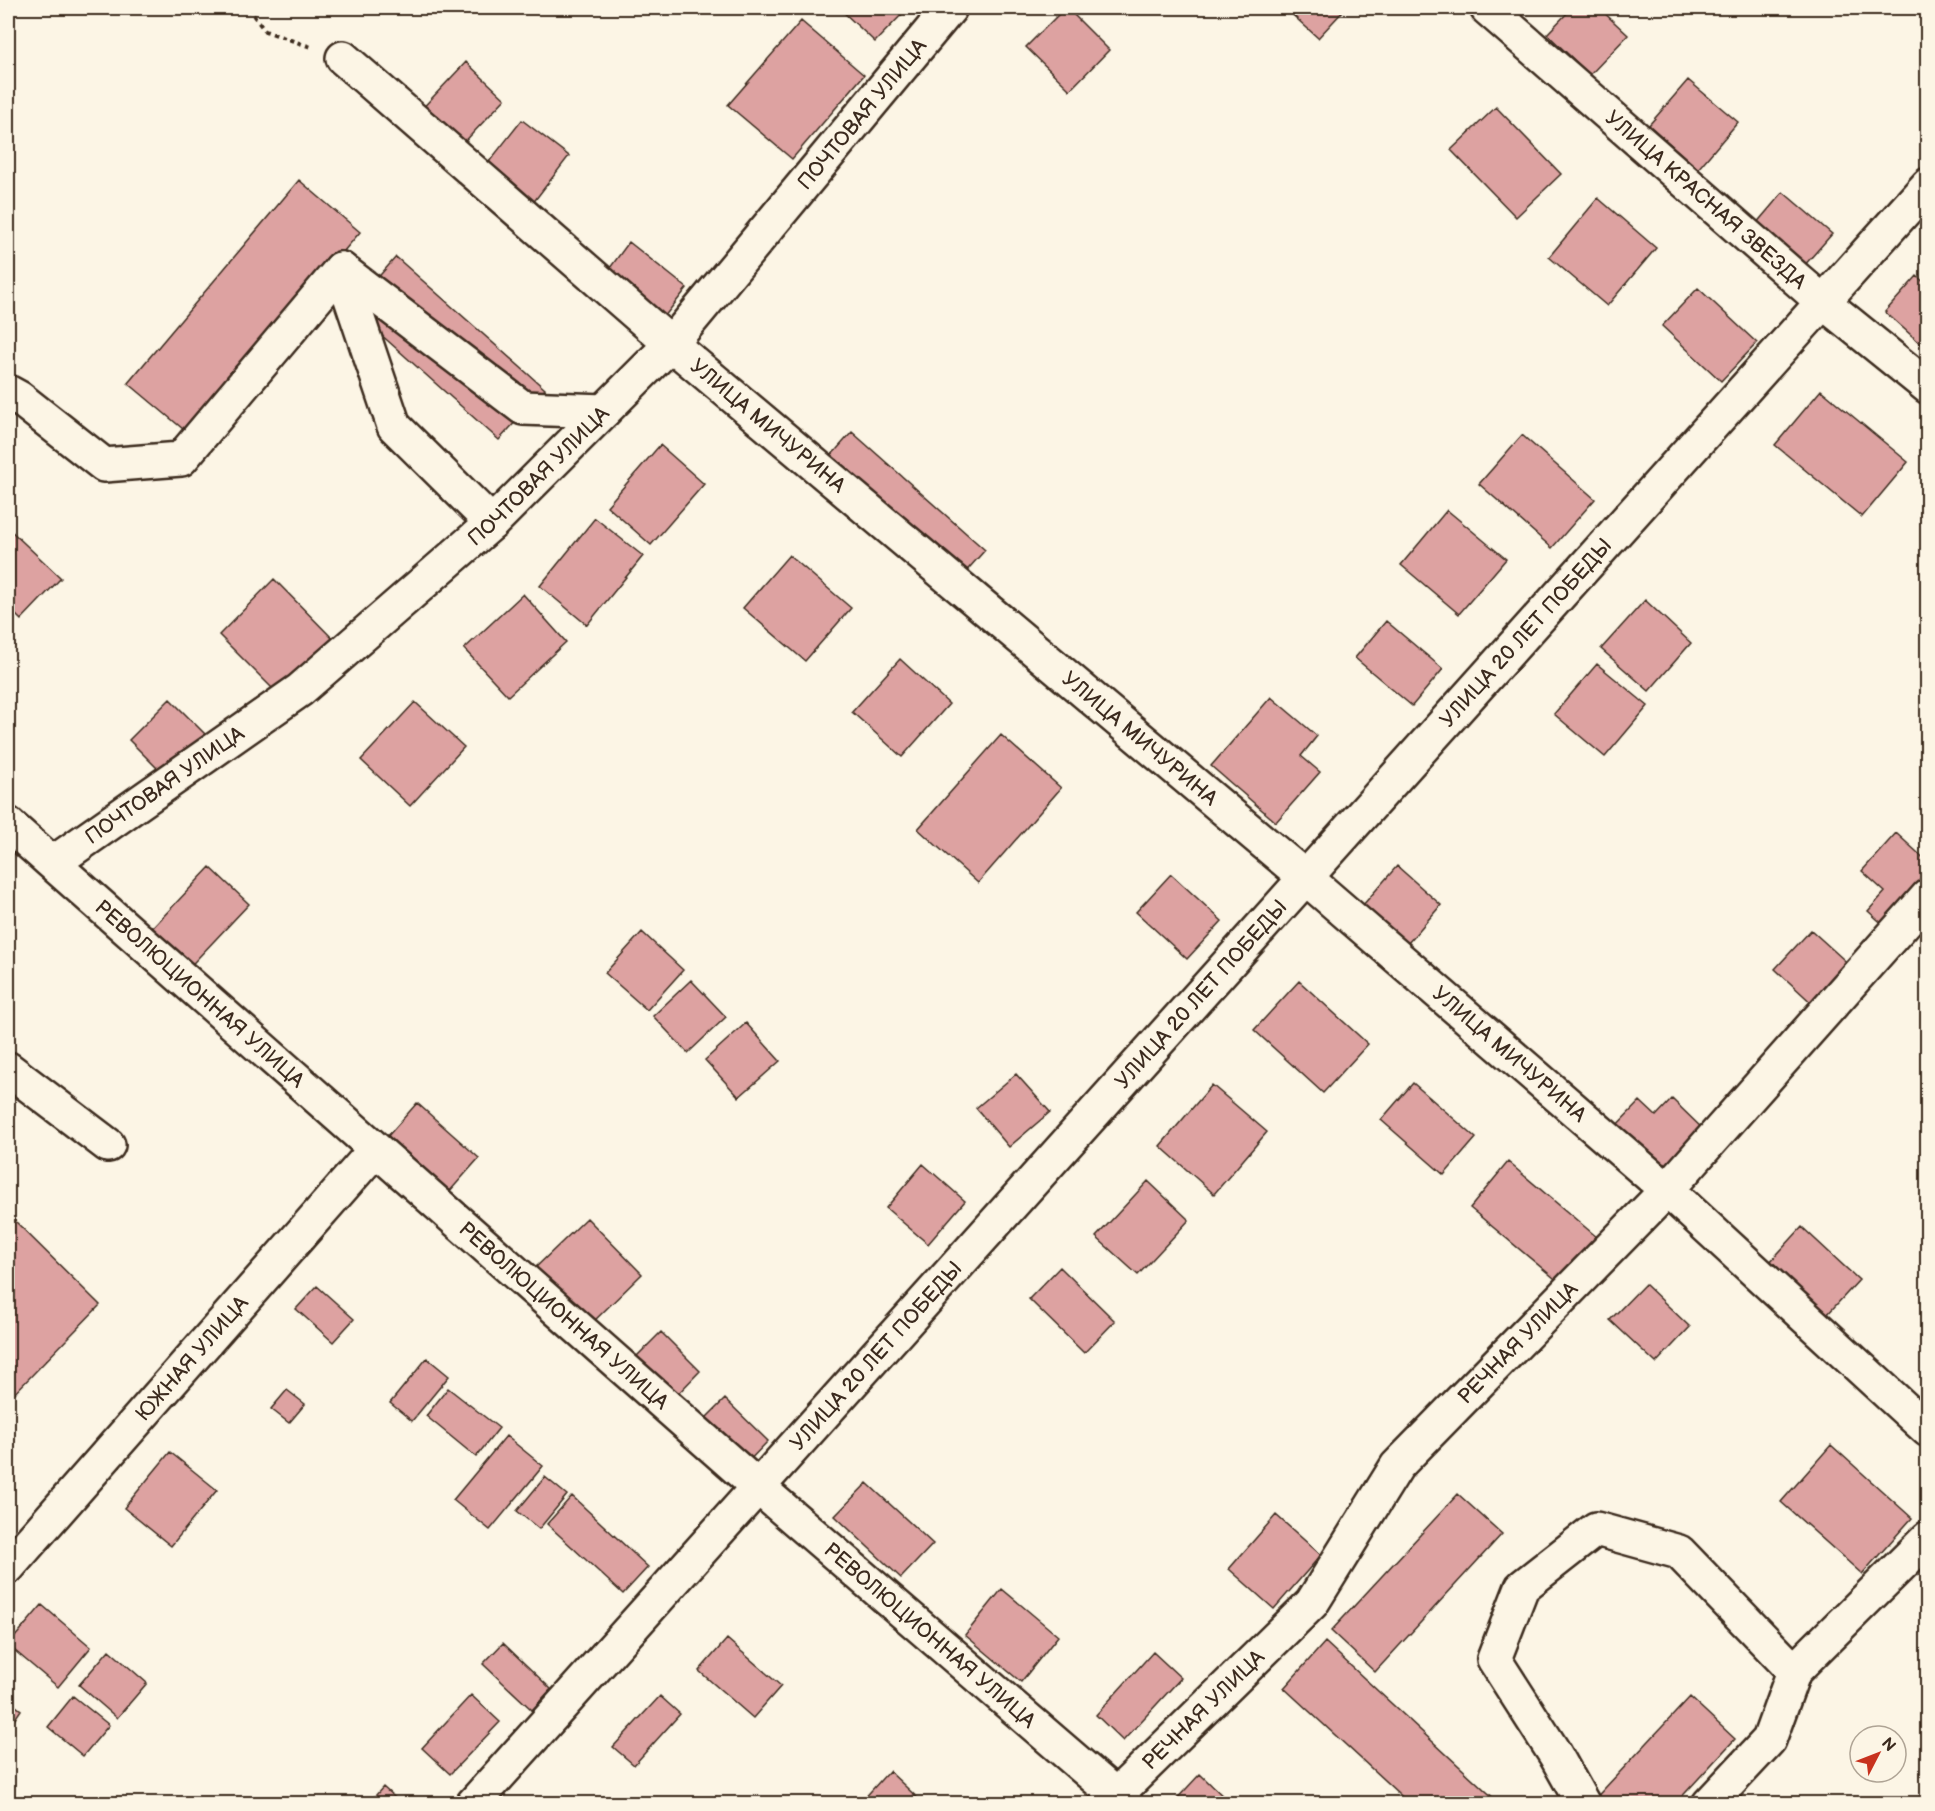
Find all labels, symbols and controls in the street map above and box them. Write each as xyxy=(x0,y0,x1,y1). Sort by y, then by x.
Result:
street label: ПОЧТОВАЯ УЛИЦА xyxy=(792,34,932,195)
street label: УЛИЦА КРАСНАЯ ЗВЕЗДА xyxy=(1600,105,1812,295)
street label: УЛИЦА МИЧУРИНА xyxy=(685,354,851,499)
street label: ПОЧТОВАЯ УЛИЦА xyxy=(463,401,615,551)
street label: УЛИЦА 20 ЛЕТ ПОБЕДЫ xyxy=(1435,533,1617,732)
street label: УЛИЦА МИЧУРИНА xyxy=(1057,666,1223,811)
street label: ПОЧТОВАЯ УЛИЦА xyxy=(80,721,249,850)
street label: РЕВОЛЮЦИОННАЯ УЛИЦА xyxy=(90,895,310,1093)
street label: УЛИЦА 20 ЛЕТ ПОБЕДЫ xyxy=(1110,895,1293,1094)
street label: УЛИЦА МИЧУРИНА xyxy=(1427,981,1591,1128)
street label: РЕВОЛЮЦИОННАЯ УЛИЦА xyxy=(454,1217,674,1415)
street label: УЛИЦА 20 ЛЕТ ПОБЕДЫ xyxy=(785,1256,968,1455)
street label: РЕЧНАЯ УЛИЦА xyxy=(1453,1277,1583,1409)
street label: ЮЖНАЯ УЛИЦА xyxy=(130,1291,254,1426)
street label: РЕВОЛЮЦИОННАЯ УЛИЦА xyxy=(819,1537,1041,1734)
street label: РЕЧНАЯ УЛИЦА xyxy=(1137,1644,1270,1775)
north arrow xyxy=(1848,1724,1908,1784)
text: N xyxy=(1877,1734,1899,1756)

